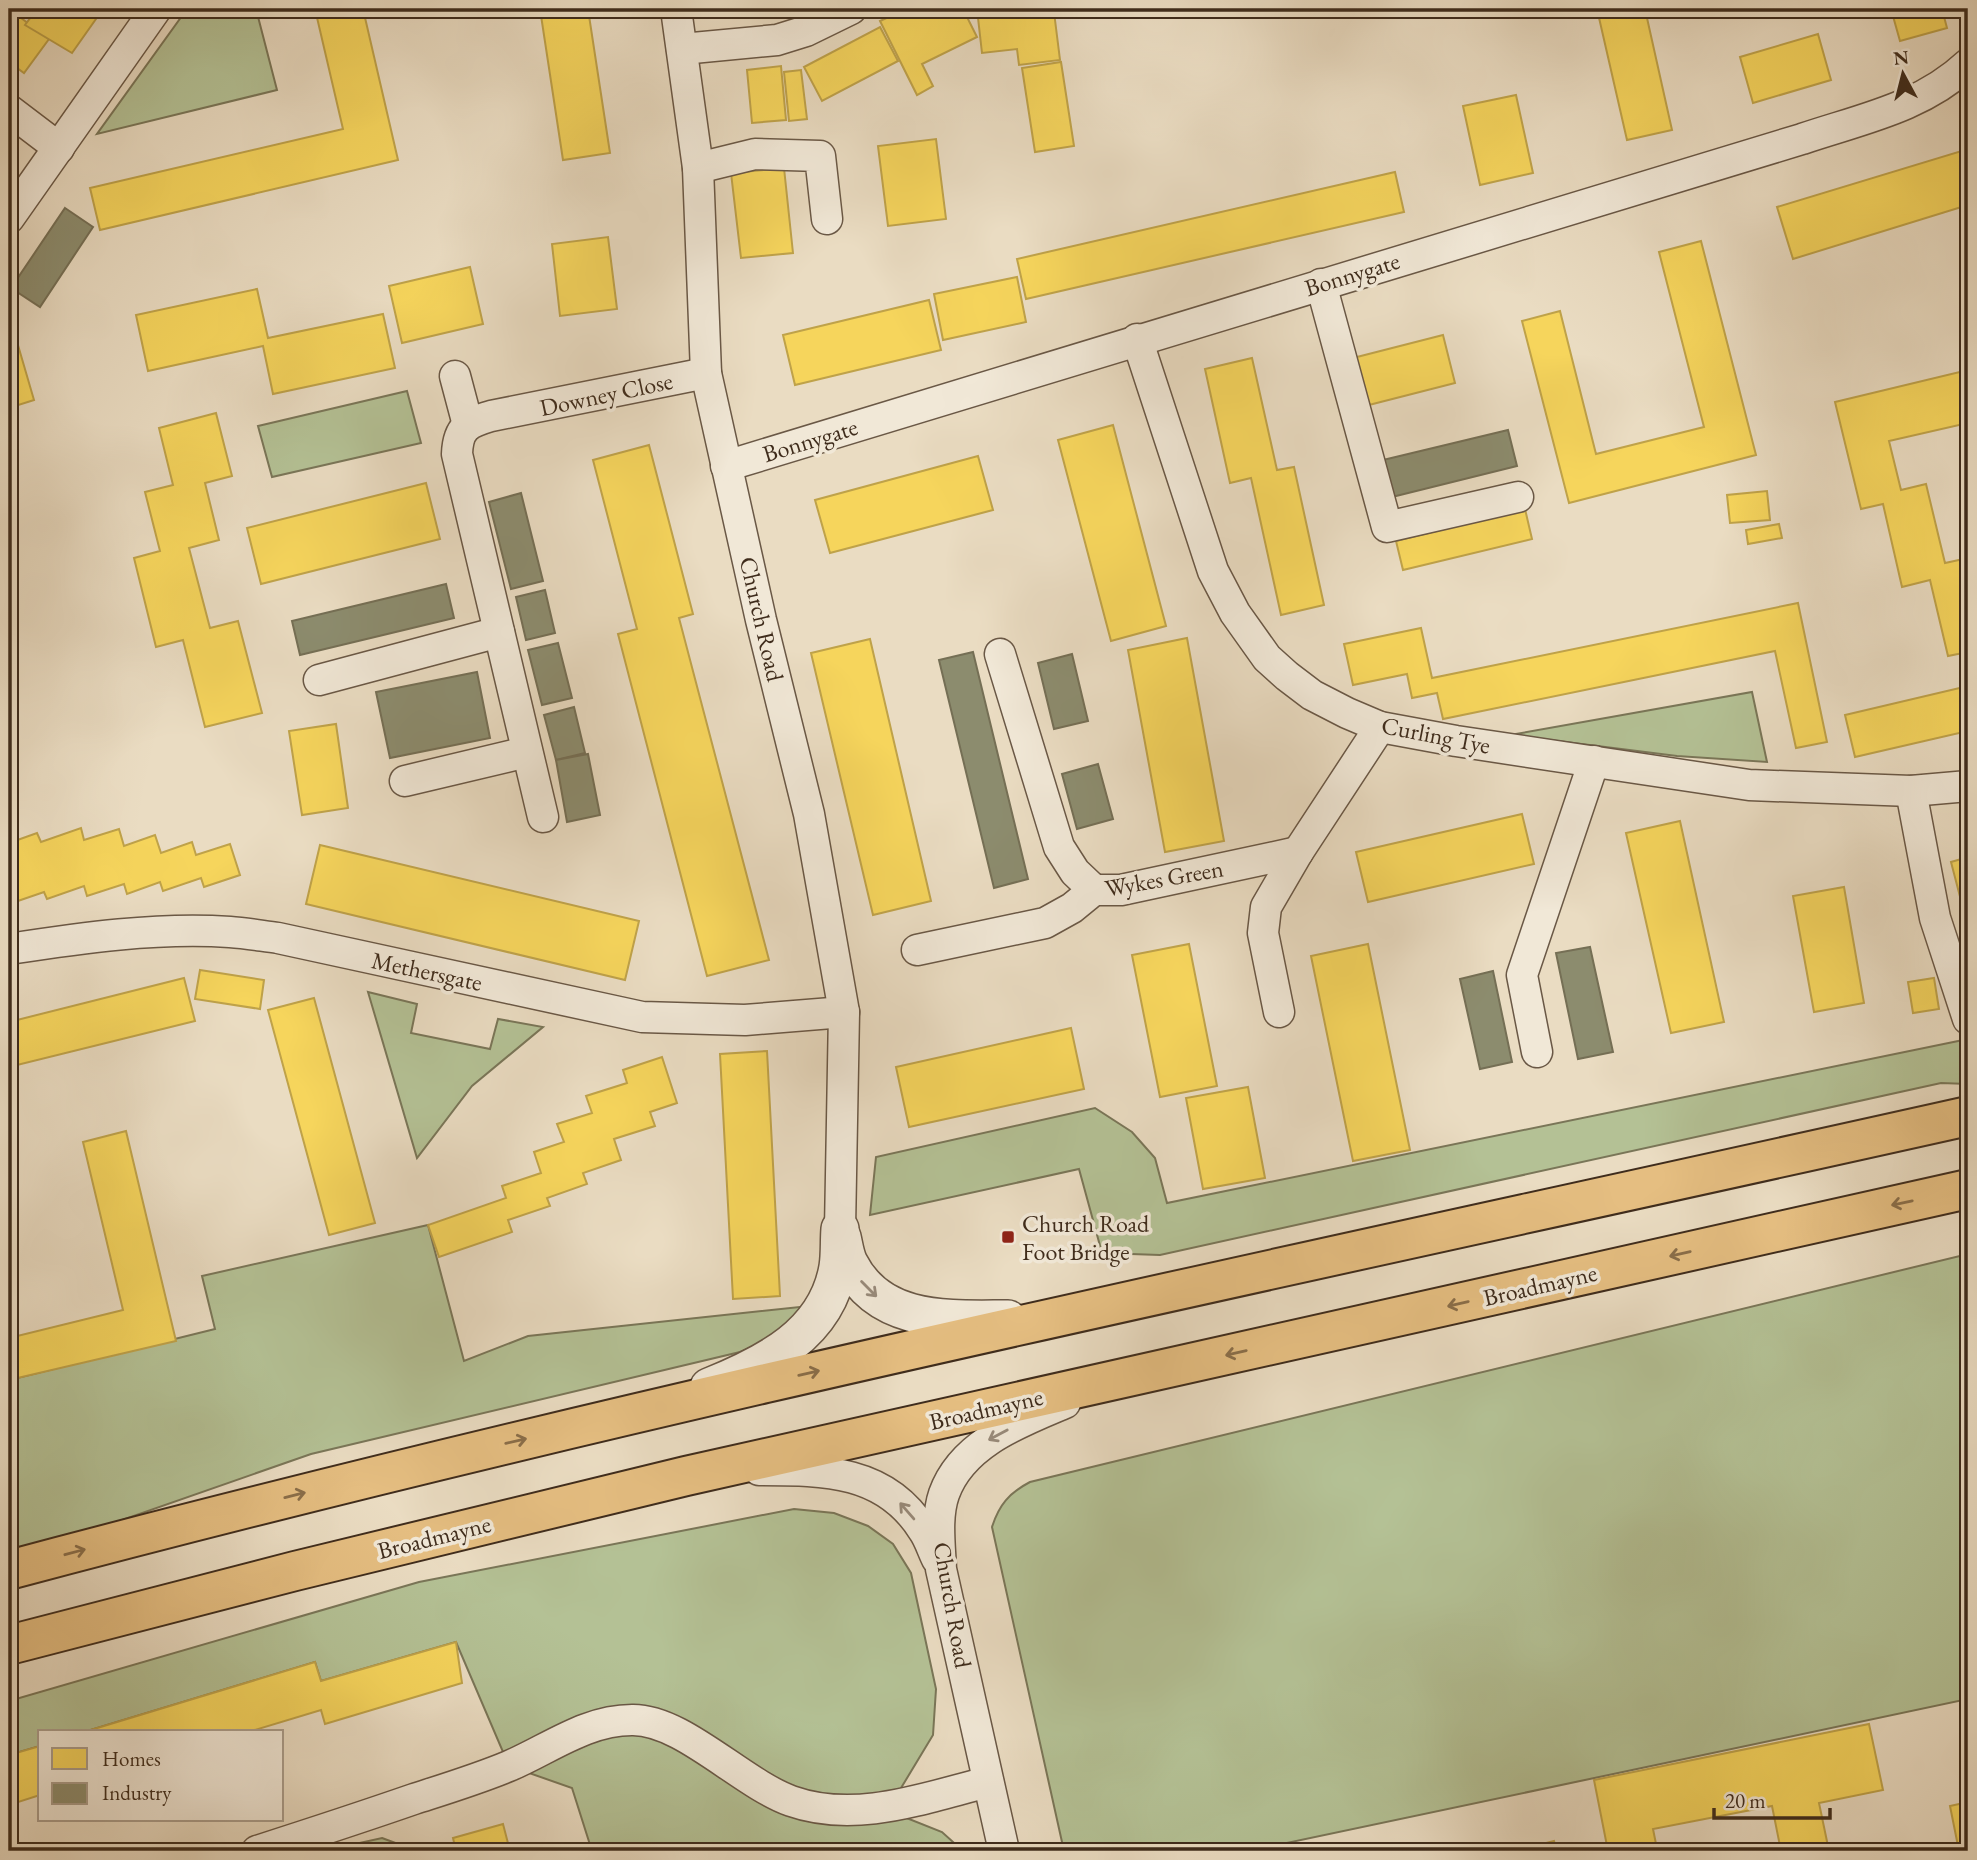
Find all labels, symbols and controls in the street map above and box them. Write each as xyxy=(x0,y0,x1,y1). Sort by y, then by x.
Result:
north arrow xyxy=(1868,38,1938,108)
text: N xyxy=(1892,44,1911,71)
street label: Bonnygate xyxy=(1301,245,1403,303)
street label: Downey Close xyxy=(537,365,675,423)
street label: Bonnygate xyxy=(759,411,861,469)
street label: Church Road xyxy=(733,554,792,685)
street label: Curling Tye xyxy=(1379,709,1493,761)
street label: Wykes Green xyxy=(1102,852,1226,904)
street label: Methersgate xyxy=(369,944,485,998)
one-way arrow xyxy=(1891,1197,1914,1211)
place label: Church Road Foot Bridge xyxy=(1022,1208,1150,1267)
marker: Church Road Foot Bridge xyxy=(1000,1229,1016,1245)
one-way arrow xyxy=(1669,1247,1692,1261)
street label: Broadmayne xyxy=(1480,1257,1600,1313)
one-way arrow xyxy=(861,1280,878,1297)
one-way arrow xyxy=(1447,1297,1470,1311)
one-way arrow xyxy=(1225,1347,1248,1360)
one-way arrow xyxy=(797,1366,820,1380)
street label: Broadmayne xyxy=(926,1381,1046,1437)
one-way arrow xyxy=(988,1429,1009,1442)
one-way arrow xyxy=(504,1434,527,1448)
one-way arrow xyxy=(283,1488,306,1501)
one-way arrow xyxy=(899,1502,915,1520)
street label: Broadmayne xyxy=(374,1508,494,1566)
street label: Church Road xyxy=(927,1540,979,1671)
one-way arrow xyxy=(63,1545,86,1558)
legend xyxy=(38,1730,284,1822)
text: Homes xyxy=(102,1745,161,1772)
scale bar xyxy=(1714,1776,1830,1820)
text: Industry xyxy=(102,1779,172,1806)
text: 20 m xyxy=(1725,1787,1766,1814)

